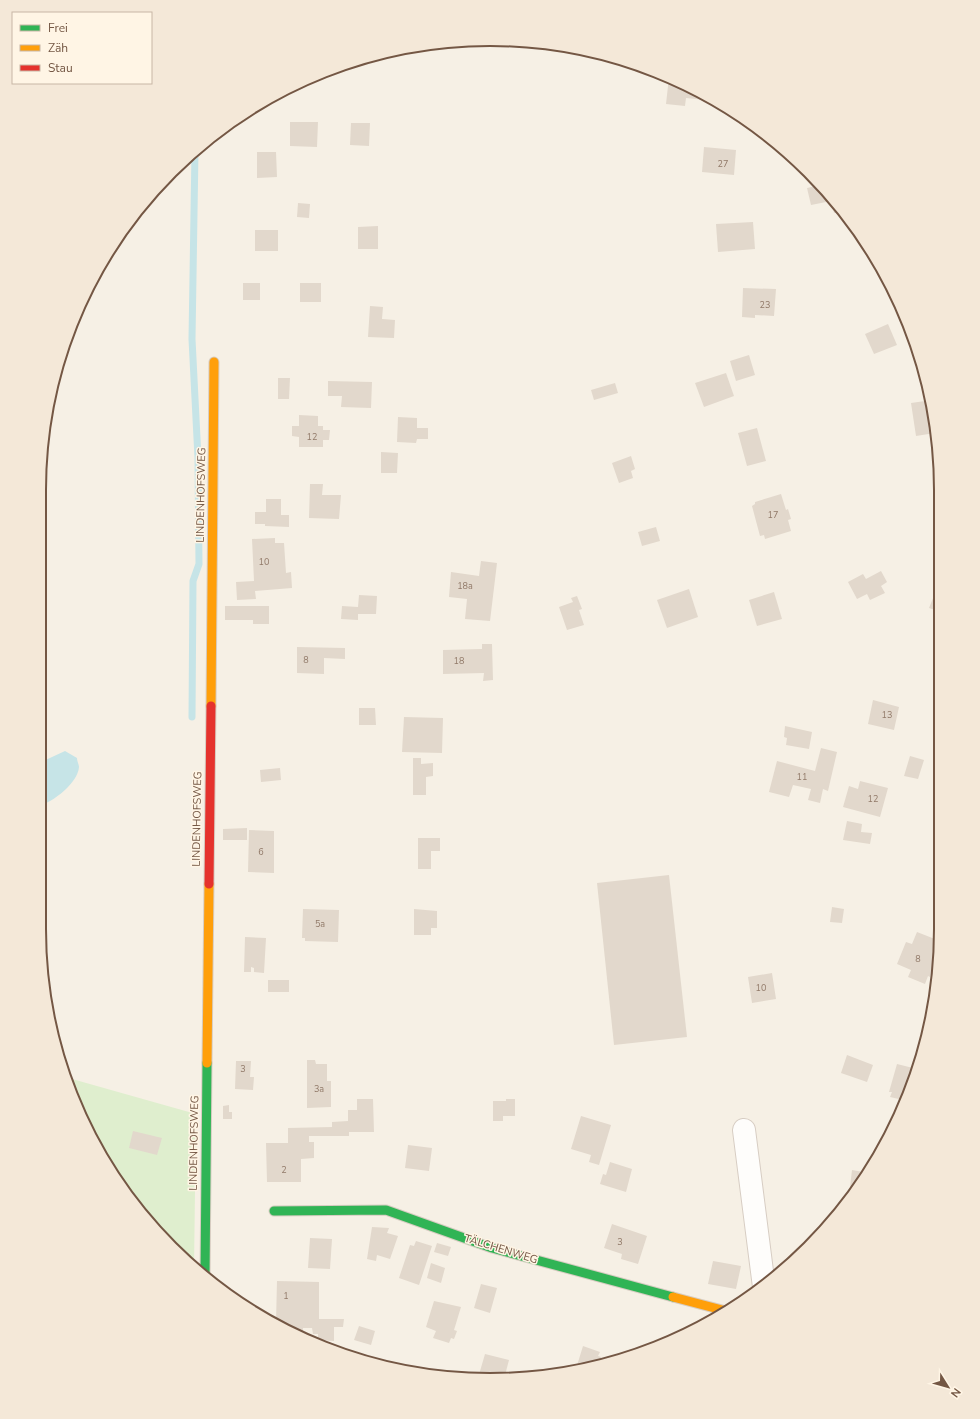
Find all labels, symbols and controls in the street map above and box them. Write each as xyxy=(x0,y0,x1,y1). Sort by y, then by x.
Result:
legend xyxy=(12,12,152,84)
text: Frei xyxy=(48,20,68,36)
text: Zäh xyxy=(48,40,68,56)
text: Stau xyxy=(48,60,73,76)
house number: 27 xyxy=(718,158,728,170)
house number: 23 xyxy=(760,299,770,311)
house number: 12 xyxy=(307,431,317,443)
street label: LINDENHOFSWEG xyxy=(193,447,209,543)
house number: 17 xyxy=(768,509,778,521)
house number: 10 xyxy=(259,556,269,568)
house number: 18a xyxy=(457,580,473,592)
house number: 8 xyxy=(303,654,309,666)
house number: 18 xyxy=(454,655,464,667)
house number: 13 xyxy=(882,709,892,721)
street label: LINDENHOFSWEG xyxy=(189,771,205,867)
house number: 11 xyxy=(797,771,807,783)
house number: 12 xyxy=(868,793,878,805)
house number: 6 xyxy=(258,846,264,858)
house number: 5a xyxy=(315,918,325,930)
house number: 8 xyxy=(915,953,921,965)
house number: 10 xyxy=(756,982,766,994)
house number: 3 xyxy=(240,1063,246,1075)
house number: 3a xyxy=(314,1083,324,1095)
street label: LINDENHOFSWEG xyxy=(186,1095,202,1191)
house number: 2 xyxy=(281,1164,287,1176)
street label: TÄLCHENWEG xyxy=(462,1231,540,1267)
house number: 3 xyxy=(617,1236,623,1248)
house number: 1 xyxy=(283,1290,289,1302)
north arrow xyxy=(928,1367,968,1407)
text: N xyxy=(947,1385,964,1401)

